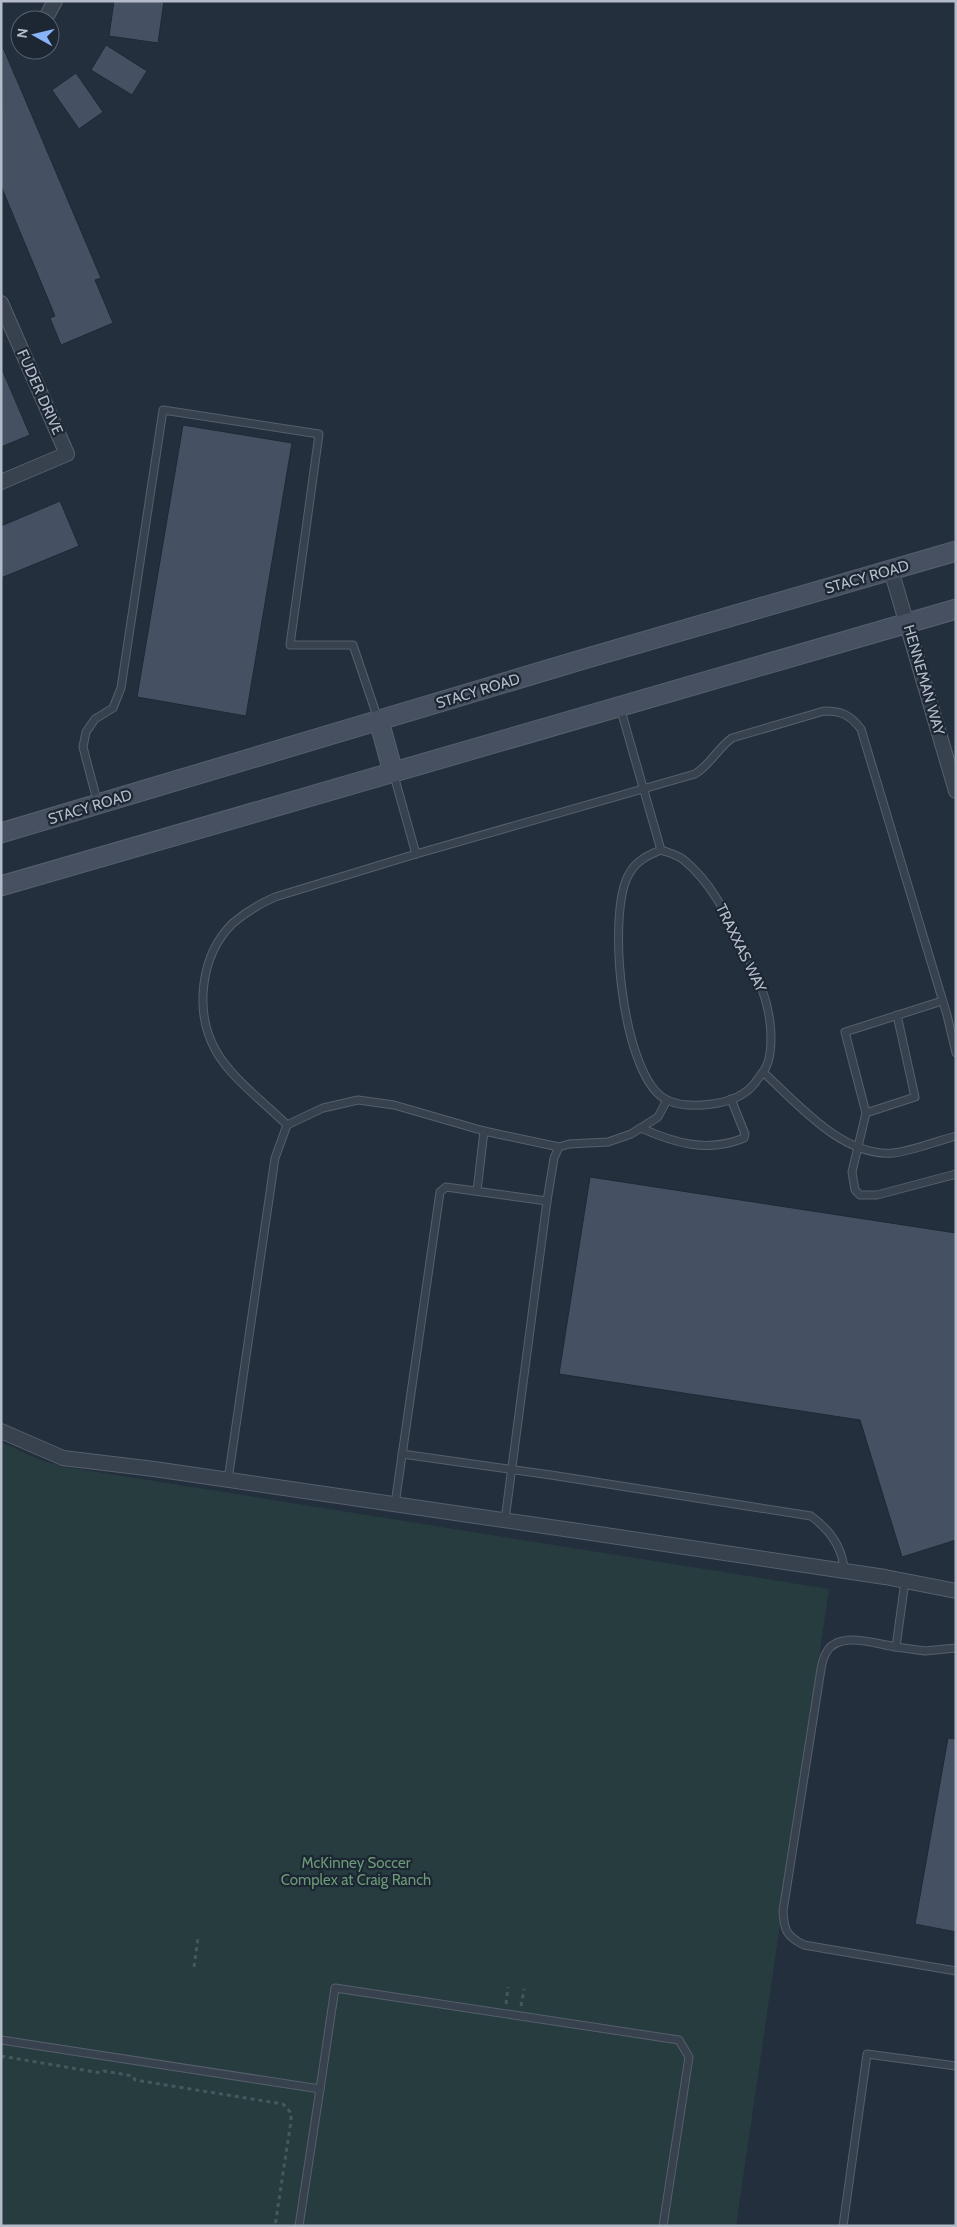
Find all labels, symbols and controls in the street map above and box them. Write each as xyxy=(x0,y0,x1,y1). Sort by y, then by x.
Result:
north arrow xyxy=(10,10,60,60)
text: N xyxy=(13,27,32,39)
street label: FUDER DRIVE xyxy=(13,347,67,437)
street label: STACY ROAD xyxy=(823,556,911,598)
street label: HENNEMAN WAY xyxy=(900,623,949,738)
street label: STACY ROAD xyxy=(434,670,522,712)
street label: STACY ROAD xyxy=(46,786,134,828)
street label: TRAXXAS WAY xyxy=(712,901,770,995)
park label: McKinney Soccer Complex at Craig Ranch xyxy=(281,1854,431,1889)

